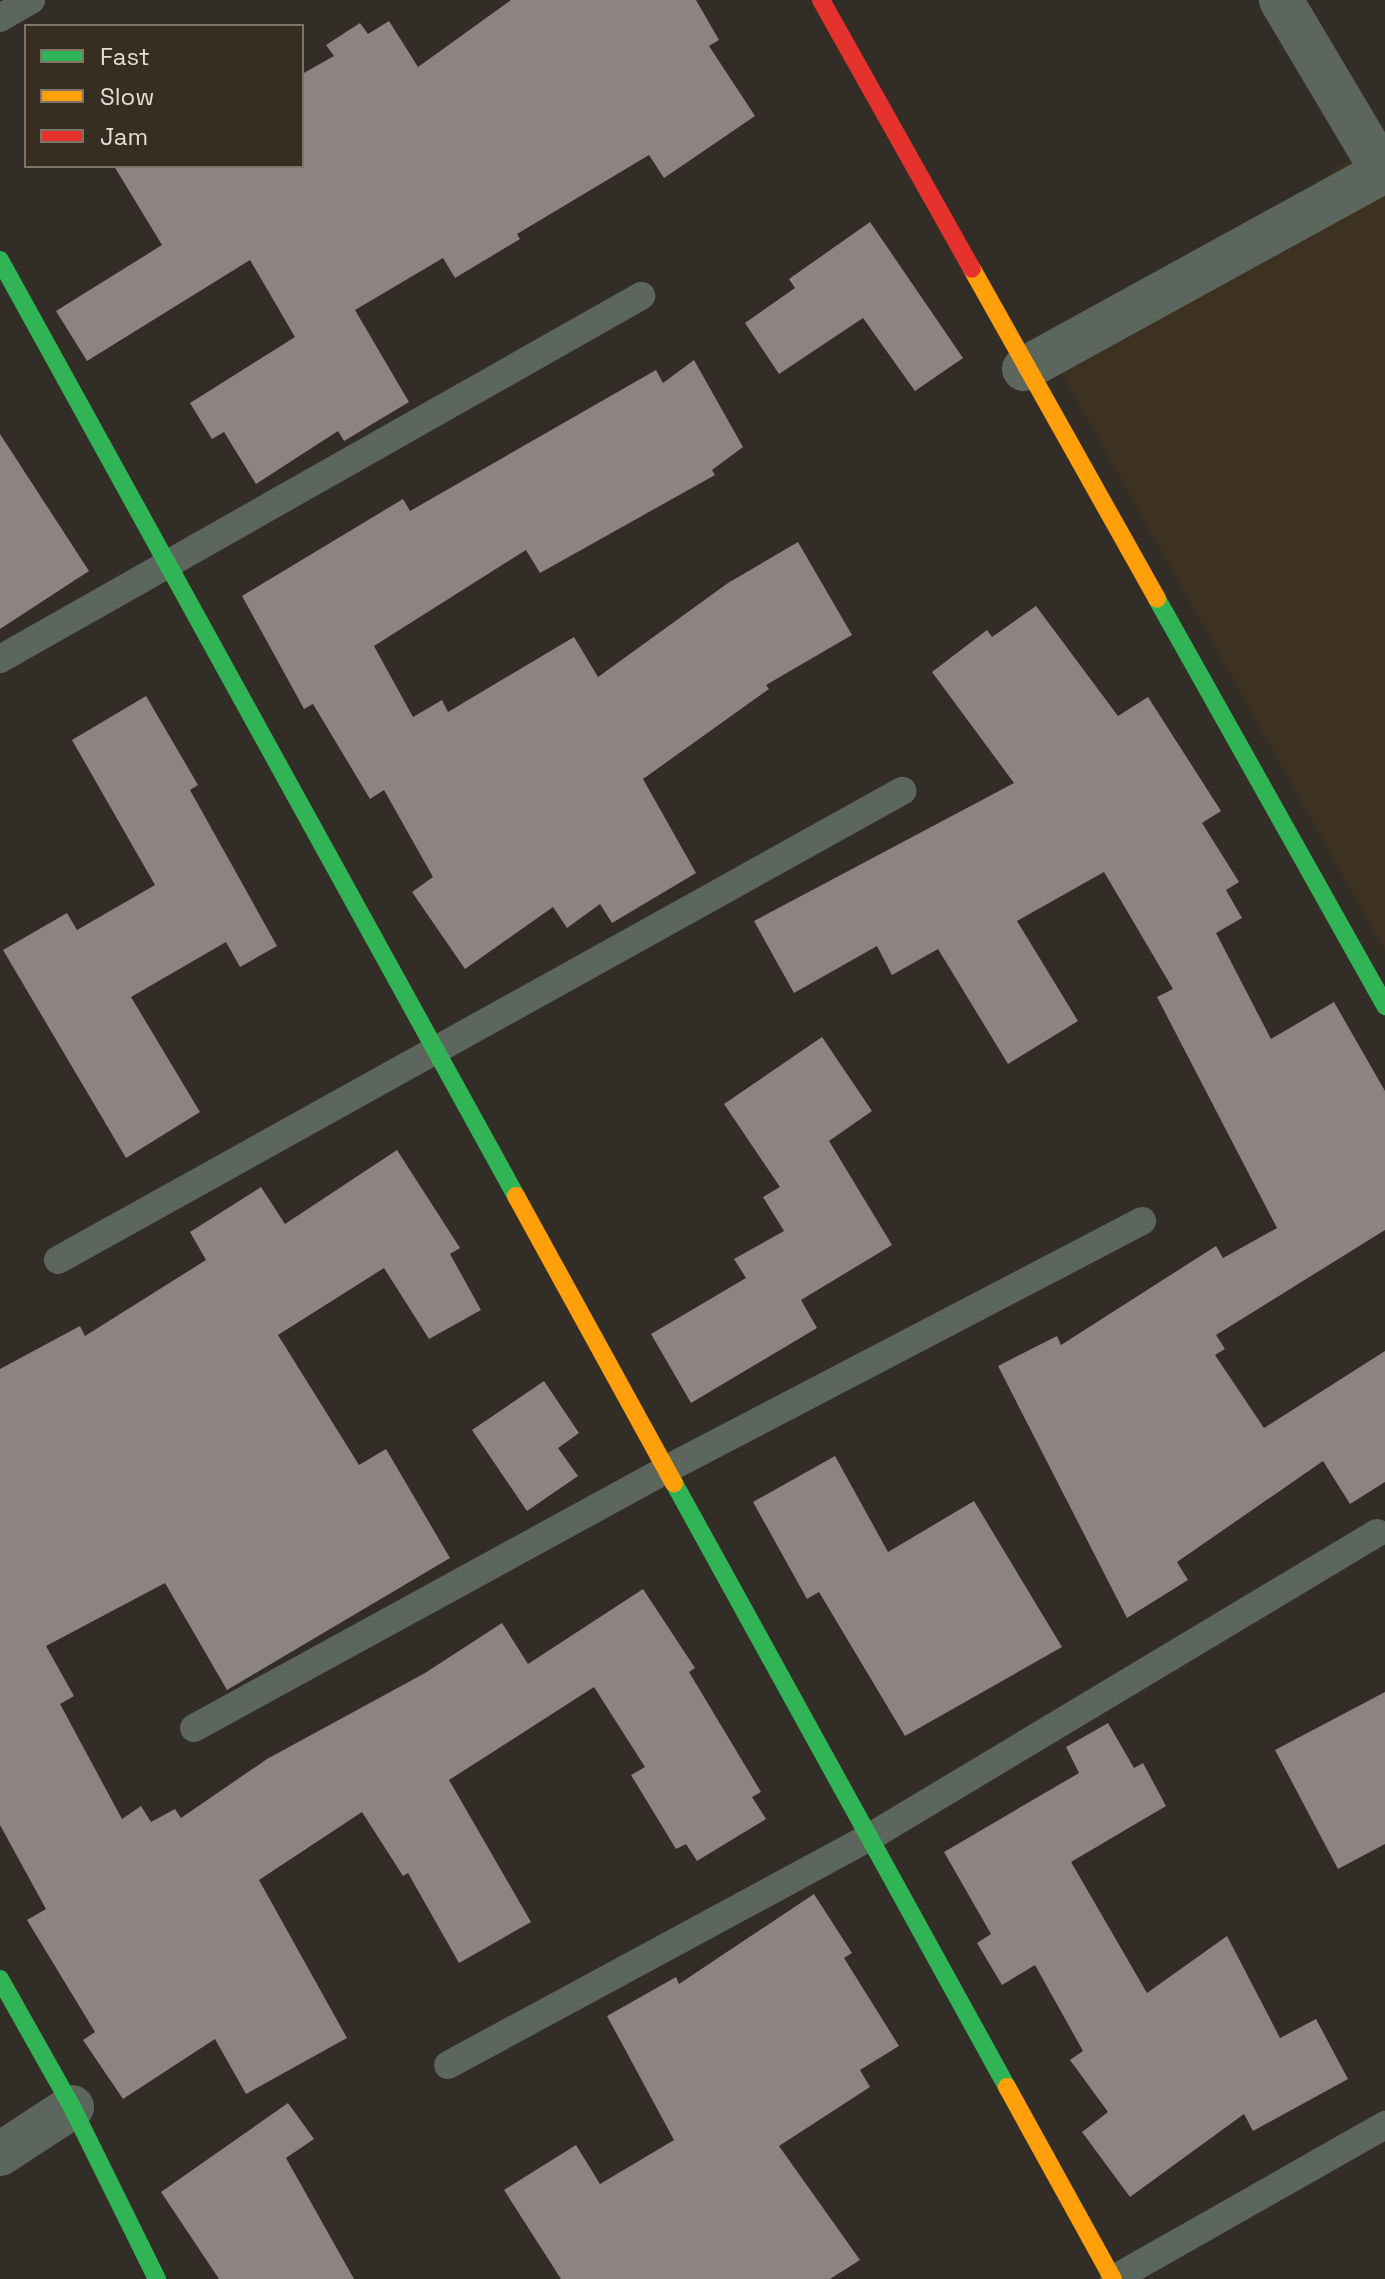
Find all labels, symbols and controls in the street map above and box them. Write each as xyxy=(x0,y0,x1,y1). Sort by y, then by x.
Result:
legend xyxy=(24,24,304,168)
text: Fast xyxy=(100,41,150,72)
text: Slow xyxy=(100,81,154,112)
text: Jam xyxy=(100,121,148,152)

